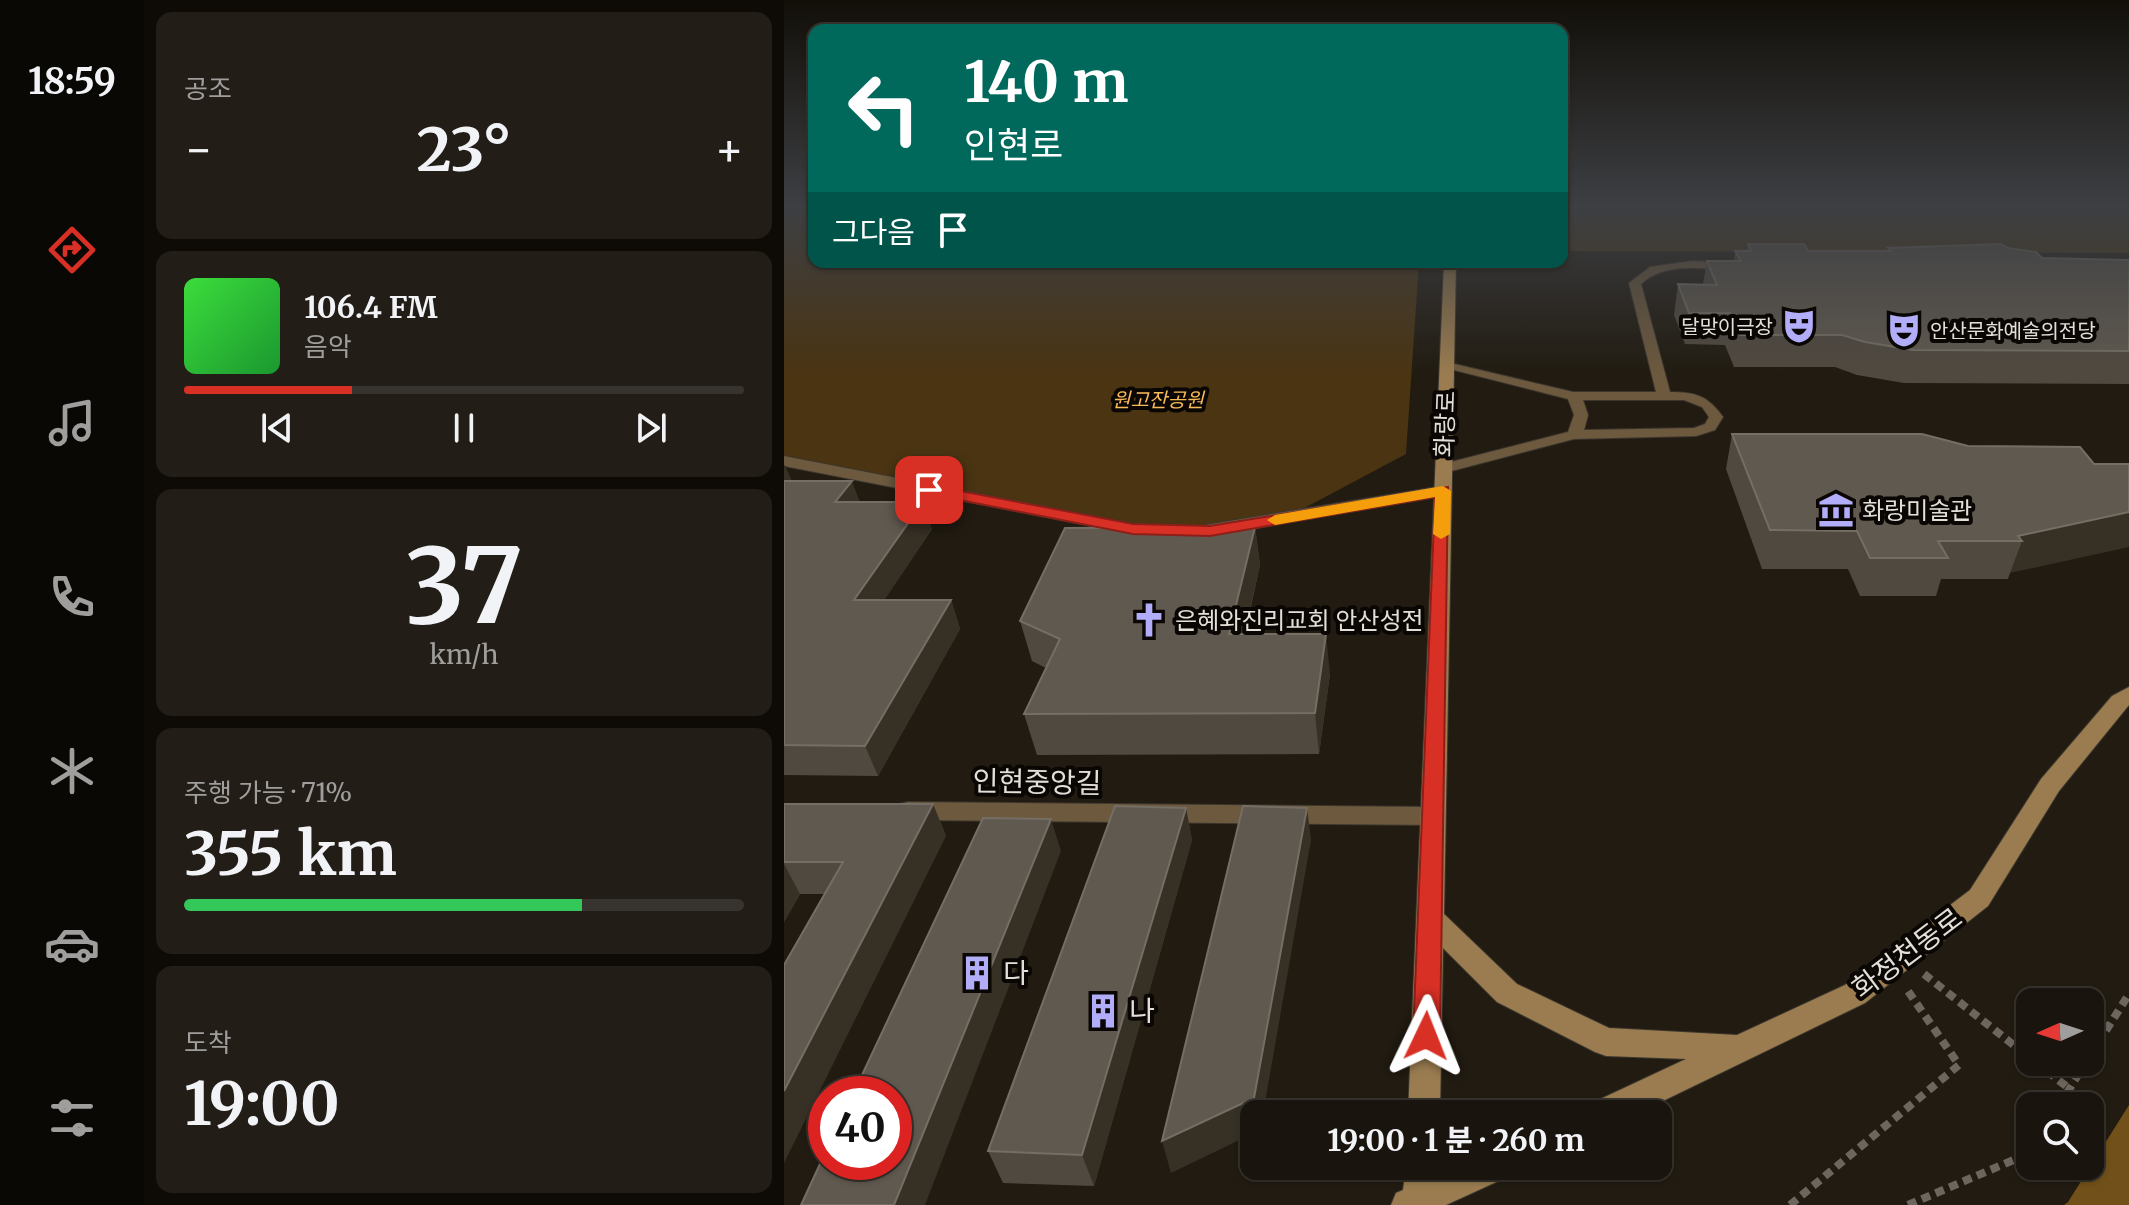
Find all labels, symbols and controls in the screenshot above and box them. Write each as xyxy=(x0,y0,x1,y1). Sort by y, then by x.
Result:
text: 140 m xyxy=(964,47,1129,117)
icon: left xyxy=(832,56,936,160)
text: 18:59 xyxy=(28,59,116,104)
text: 공조 xyxy=(184,72,232,105)
text: 23° xyxy=(416,112,512,187)
text: − xyxy=(184,122,213,177)
text: + xyxy=(715,122,744,177)
text: 인현로 xyxy=(964,123,1063,168)
icon: arrive xyxy=(931,208,975,252)
text: 그다음 xyxy=(832,213,915,251)
icon: directions xyxy=(44,222,100,278)
text: 106.4 FM xyxy=(304,288,438,326)
theatre icon: 달맞이극장 xyxy=(1780,307,1818,345)
theatre icon: 안산문화예술의전당 xyxy=(1885,311,1923,349)
place label: 달맞이극장 xyxy=(1681,314,1773,339)
place label: 안산문화예술의전당 xyxy=(1930,318,2096,343)
text: 음악 xyxy=(304,330,352,363)
park label: 원고잔공원 xyxy=(1112,387,1206,412)
street label: 화랑로 xyxy=(1428,390,1462,458)
icon: music xyxy=(44,395,100,451)
icon: previous xyxy=(255,406,299,450)
icon: pause xyxy=(442,406,486,450)
icon: next xyxy=(629,406,673,450)
pin xyxy=(895,456,963,524)
icon: arrive xyxy=(907,468,951,512)
museum icon: 화랑미술관 xyxy=(1817,491,1855,529)
place label: 화랑미술관 xyxy=(1862,495,1972,526)
text: 37 xyxy=(405,521,523,651)
icon: phone xyxy=(44,569,100,625)
church icon: 은혜와진리교회 안산성전 xyxy=(1130,601,1168,639)
place label: 은혜와진리교회 안산성전 xyxy=(1175,605,1424,636)
text: km/h xyxy=(430,638,498,671)
icon: climate xyxy=(44,743,100,799)
street label: 인현중앙길 xyxy=(972,763,1102,801)
text: 주행 가능 · 71% xyxy=(184,776,352,809)
text: 355 km xyxy=(184,816,397,891)
street label: 화정천동로 xyxy=(1845,900,1969,1006)
icon: car xyxy=(44,916,100,972)
building icon: 다 xyxy=(958,954,996,992)
place label: 다 xyxy=(1003,955,1029,991)
north arrow xyxy=(2016,988,2104,1076)
map controls xyxy=(2016,988,2104,1180)
building icon: 나 xyxy=(1084,992,1122,1030)
place label: 나 xyxy=(1129,993,1155,1029)
position arrow xyxy=(1384,994,1468,1078)
text: 도착 xyxy=(184,1026,232,1059)
text: 19:00 xyxy=(184,1066,340,1141)
speed limit sign: 40 xyxy=(808,1076,912,1180)
icon: filters xyxy=(44,1090,100,1146)
button: search xyxy=(2016,1092,2104,1180)
text: 19:00 · 1 분 · 260 m xyxy=(1327,1121,1585,1159)

